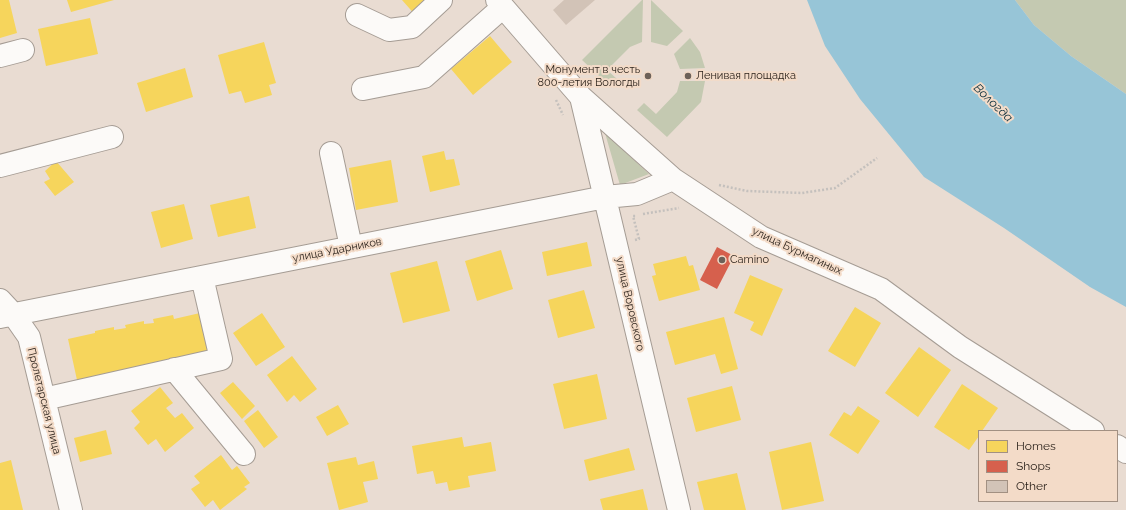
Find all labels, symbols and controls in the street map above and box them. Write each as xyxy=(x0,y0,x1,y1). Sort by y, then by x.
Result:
place label: Монумент в честь 800-летия Вологды xyxy=(537,63,640,89)
place label: Ленивая площадка xyxy=(696,69,796,83)
marker: Монумент в честь 800-летия Вологды xyxy=(643,71,653,81)
marker: Ленивая площадка xyxy=(683,71,693,81)
water label: Вологда xyxy=(970,81,1016,125)
street label: улица Бурмагиных xyxy=(750,224,844,278)
street label: улица Ударников xyxy=(291,235,383,265)
place label: Camino xyxy=(730,253,769,267)
marker: Camino xyxy=(717,255,727,265)
street label: улица Воровского xyxy=(613,256,647,352)
street label: Пролетарская улица xyxy=(24,346,64,456)
legend xyxy=(978,430,1118,502)
text: Homes xyxy=(1016,439,1056,453)
text: Shops xyxy=(1016,459,1051,473)
text: Other xyxy=(1016,479,1047,493)

